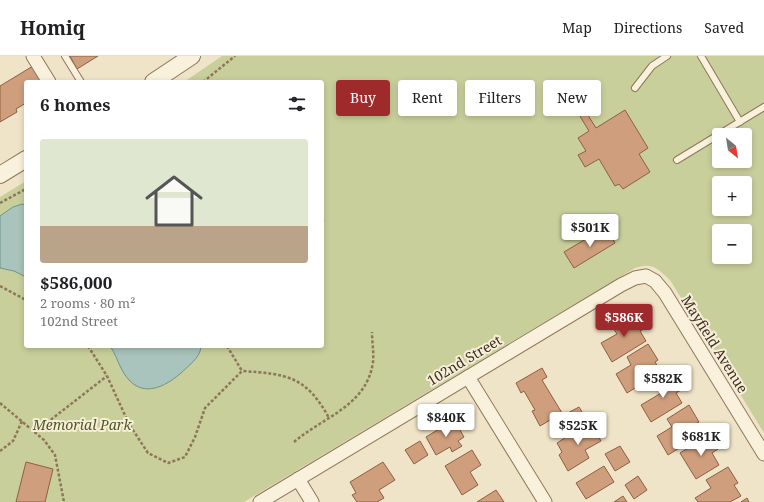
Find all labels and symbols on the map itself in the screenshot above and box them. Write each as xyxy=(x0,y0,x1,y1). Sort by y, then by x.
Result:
north arrow xyxy=(712,128,752,168)
pin: $501K xyxy=(562,214,618,248)
street label: Mayfield Avenue xyxy=(677,291,753,397)
pin: $586K xyxy=(596,304,652,338)
street label: 102nd Street xyxy=(423,330,505,390)
pin: $582K xyxy=(635,365,691,399)
pin: $840K xyxy=(418,404,474,438)
pin: $525K xyxy=(550,412,606,446)
park label: Memorial Park xyxy=(32,415,132,434)
pin: $681K xyxy=(673,423,729,457)

